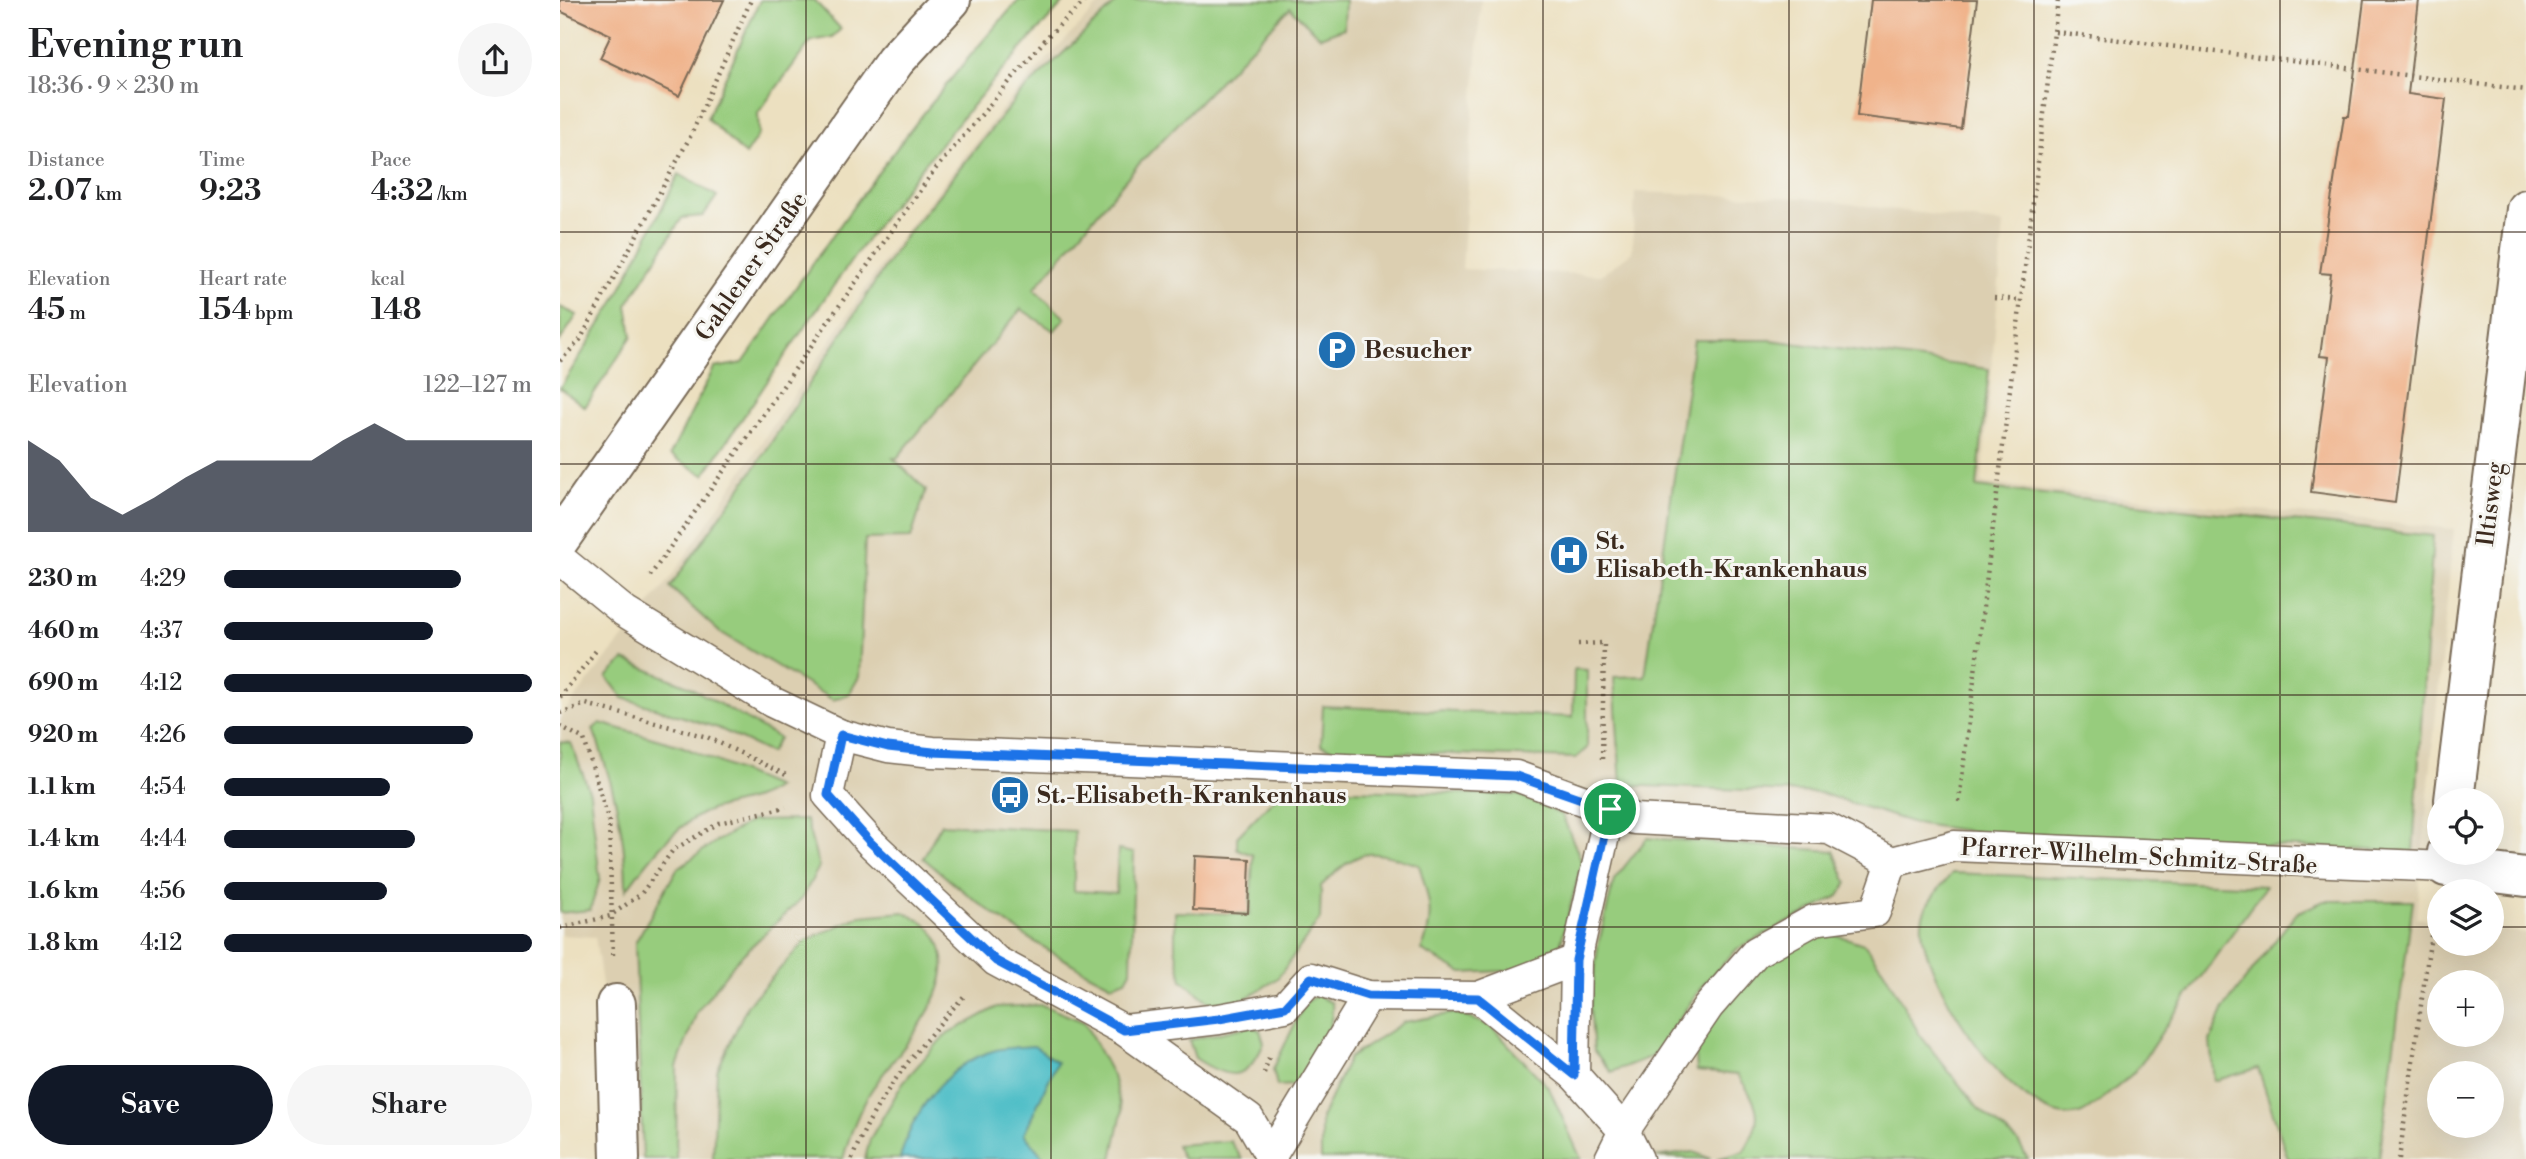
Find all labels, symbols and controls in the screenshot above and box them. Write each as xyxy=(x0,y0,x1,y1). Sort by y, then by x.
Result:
text: Evening run xyxy=(28,22,243,69)
button: share xyxy=(458,23,532,97)
text: 18:36 · 9 × 230 m xyxy=(28,72,199,100)
text: Distance xyxy=(28,148,105,172)
text: Time xyxy=(199,148,245,172)
text: Pace xyxy=(371,148,411,172)
text: 2.07 xyxy=(28,172,92,210)
text: 9:23 xyxy=(199,172,262,210)
text: 4:32 xyxy=(371,172,434,210)
text: km xyxy=(92,182,122,206)
text: /km xyxy=(434,182,468,206)
street label: Gahlener Straße xyxy=(689,186,814,347)
text: Elevation xyxy=(28,267,110,291)
text: Heart rate xyxy=(199,267,287,291)
text: kcal xyxy=(371,267,405,291)
text: 45 xyxy=(28,291,65,329)
text: 154 xyxy=(199,291,251,329)
text: 148 xyxy=(371,291,422,329)
text: m xyxy=(65,301,86,325)
text: bpm xyxy=(251,301,293,325)
parking icon: Besucher xyxy=(1316,329,1358,371)
place label: Besucher xyxy=(1364,336,1472,366)
text: Elevation xyxy=(28,371,128,399)
text: 122–127 m xyxy=(423,371,532,399)
street label: Iltisweg xyxy=(2471,460,2511,548)
place label: St. Elisabeth-Krankenhaus xyxy=(1596,527,1867,585)
hospital icon: St. Elisabeth-Krankenhaus xyxy=(1548,534,1590,576)
text: 230 m xyxy=(28,565,98,593)
text: 4:29 xyxy=(140,565,186,593)
text: 460 m xyxy=(28,617,99,645)
text: 4:37 xyxy=(140,617,183,645)
text: 690 m xyxy=(28,669,98,697)
text: 4:12 xyxy=(140,669,182,697)
text: 920 m xyxy=(28,721,98,749)
text: 4:26 xyxy=(140,721,186,749)
text: 1.1 km xyxy=(28,773,96,801)
text: 4:54 xyxy=(140,773,186,801)
bus stop icon: St.-Elisabeth-Krankenhaus xyxy=(989,774,1031,816)
pin xyxy=(1580,779,1640,839)
place label: St.-Elisabeth-Krankenhaus xyxy=(1037,781,1347,811)
map controls xyxy=(2427,788,2504,1138)
button: locate xyxy=(2427,788,2504,865)
icon: arrive xyxy=(1591,790,1629,828)
text: 1.4 km xyxy=(28,825,100,853)
text: 4:44 xyxy=(140,825,187,853)
street label: Pfarrer-Wilhelm-Schmitz-Straße xyxy=(1960,833,2318,881)
text: 1.6 km xyxy=(28,877,99,905)
text: 4:56 xyxy=(140,877,186,905)
button: layers xyxy=(2427,879,2504,956)
text: 1.8 km xyxy=(28,929,99,957)
text: 4:12 xyxy=(140,929,182,957)
button: + xyxy=(2427,970,2504,1047)
button: − xyxy=(2427,1061,2504,1138)
button: Save xyxy=(28,1065,273,1145)
button: Share xyxy=(287,1065,532,1145)

